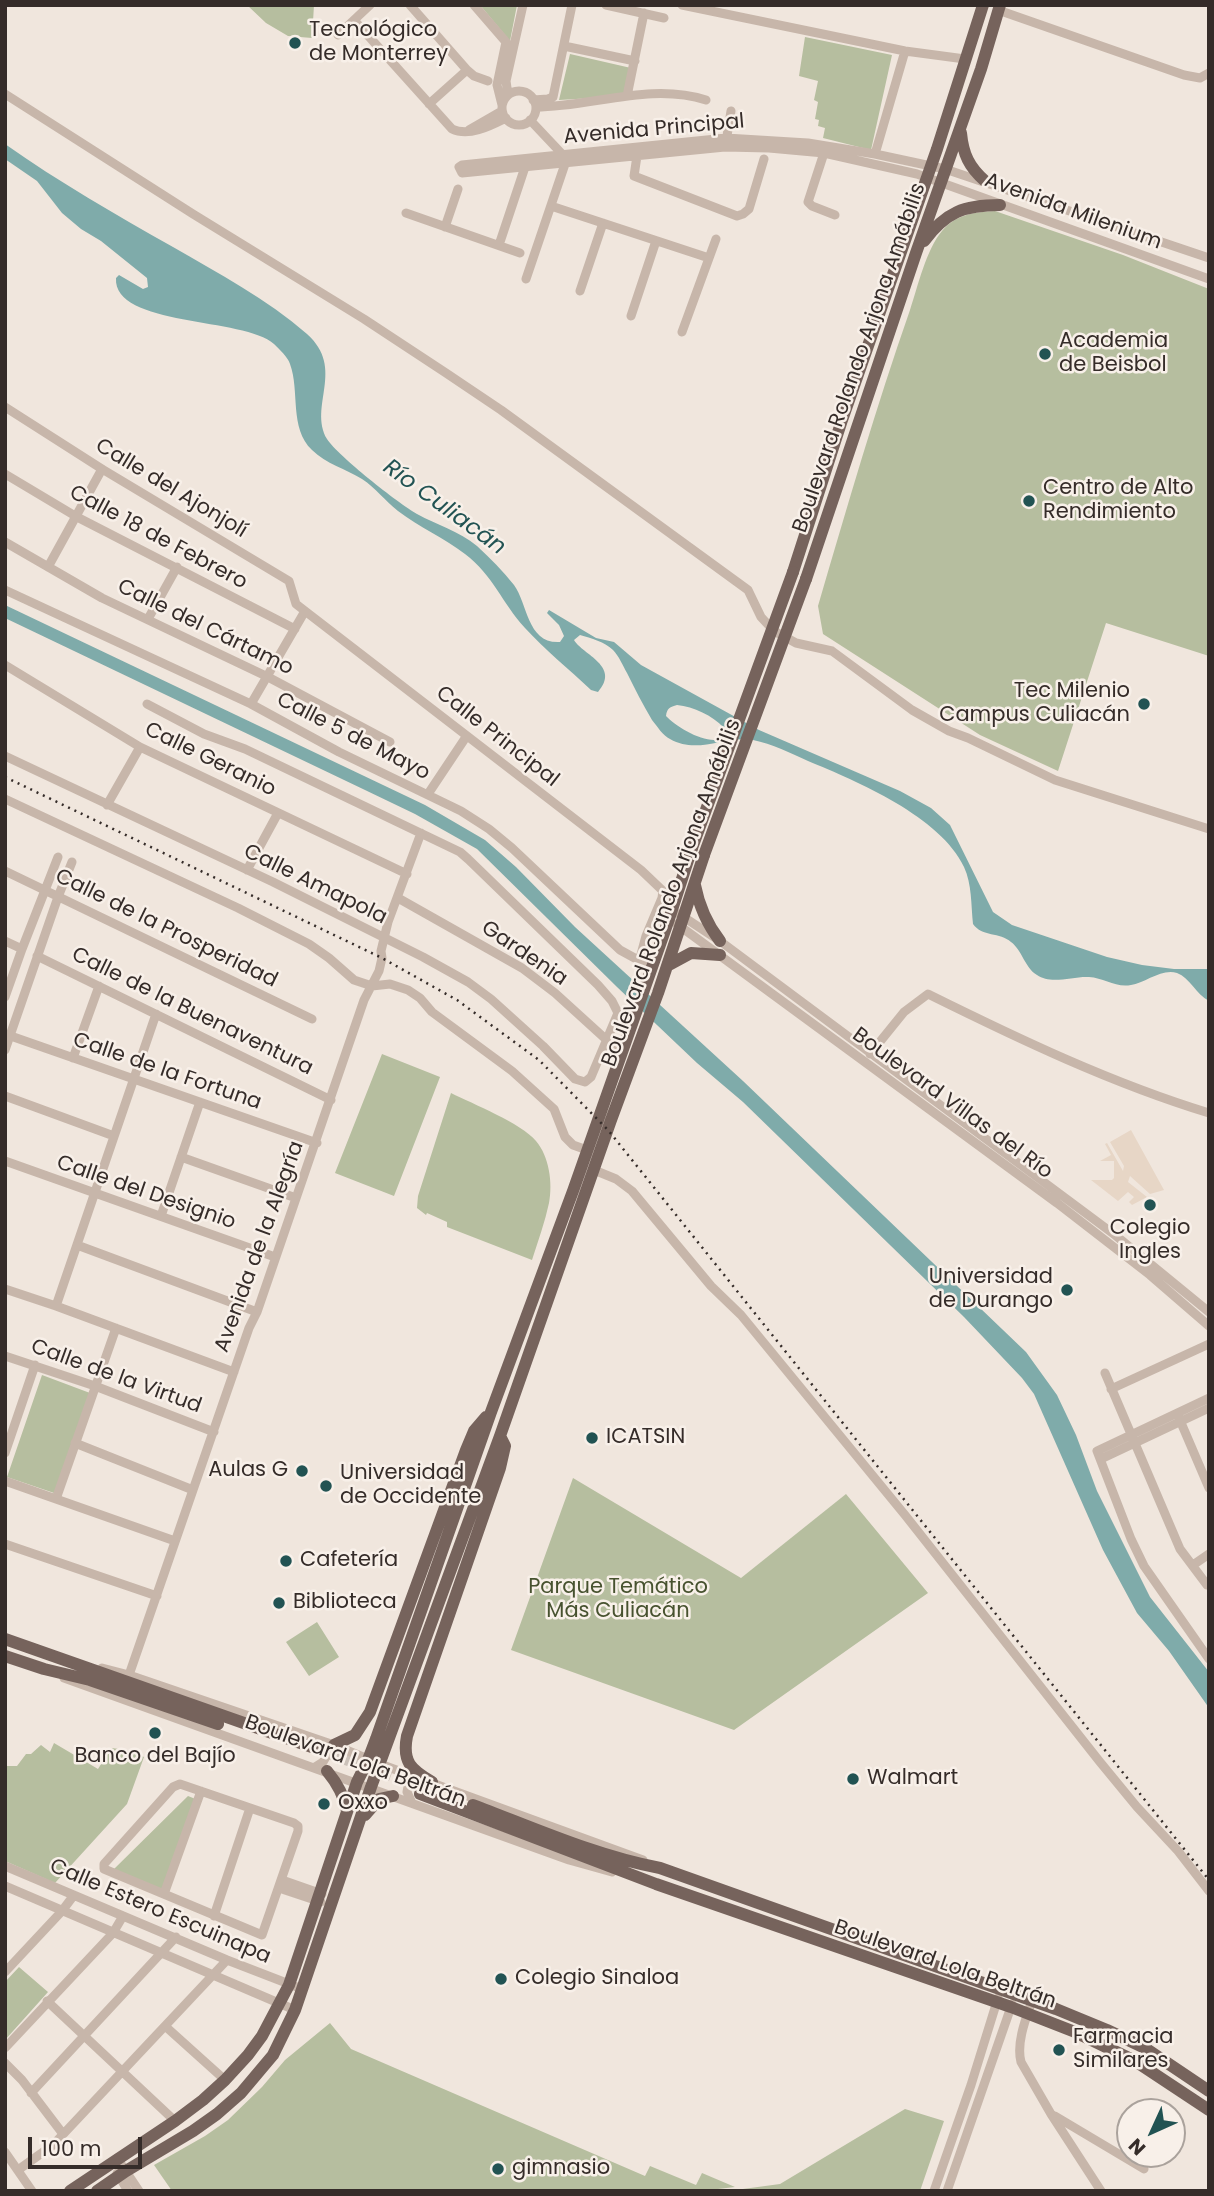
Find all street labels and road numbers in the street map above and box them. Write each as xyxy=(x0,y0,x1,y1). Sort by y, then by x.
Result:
street label: Avenida Principal xyxy=(562,110,746,150)
street label: Avenida Milenium xyxy=(981,168,1165,256)
street label: Boulevard Rolando Arjona Amábilis xyxy=(788,180,932,536)
street label: Calle del Ajonjolí xyxy=(91,434,251,544)
street label: Calle 18 de Febrero xyxy=(65,480,251,596)
street label: Calle del Cártamo xyxy=(113,574,297,682)
street label: Calle Principal xyxy=(430,681,564,793)
street label: Calle 5 de Mayo xyxy=(272,688,434,786)
street label: Boulevard Rolando Arjona Amábilis xyxy=(597,716,747,1070)
street label: Calle Geranio xyxy=(140,717,280,803)
street label: Calle Amapola xyxy=(239,839,391,931)
street label: Calle de la Prosperidad xyxy=(51,864,281,994)
street label: Gardenia xyxy=(476,916,572,992)
street label: Calle de la Buenaventura xyxy=(67,942,317,1082)
street label: Boulevard Villas del Río xyxy=(847,1023,1057,1185)
street label: Calle de la Fortuna xyxy=(69,1028,265,1116)
street label: Avenida de la Alegría xyxy=(210,1138,310,1356)
street label: Calle del Designio xyxy=(53,1151,239,1235)
street label: Calle de la Virtud xyxy=(27,1334,205,1420)
street label: Boulevard Lola Beltrán xyxy=(241,1710,469,1814)
street label: Calle Estero Escuinapa xyxy=(46,1854,274,1970)
street label: Boulevard Lola Beltrán xyxy=(831,1915,1059,2015)

